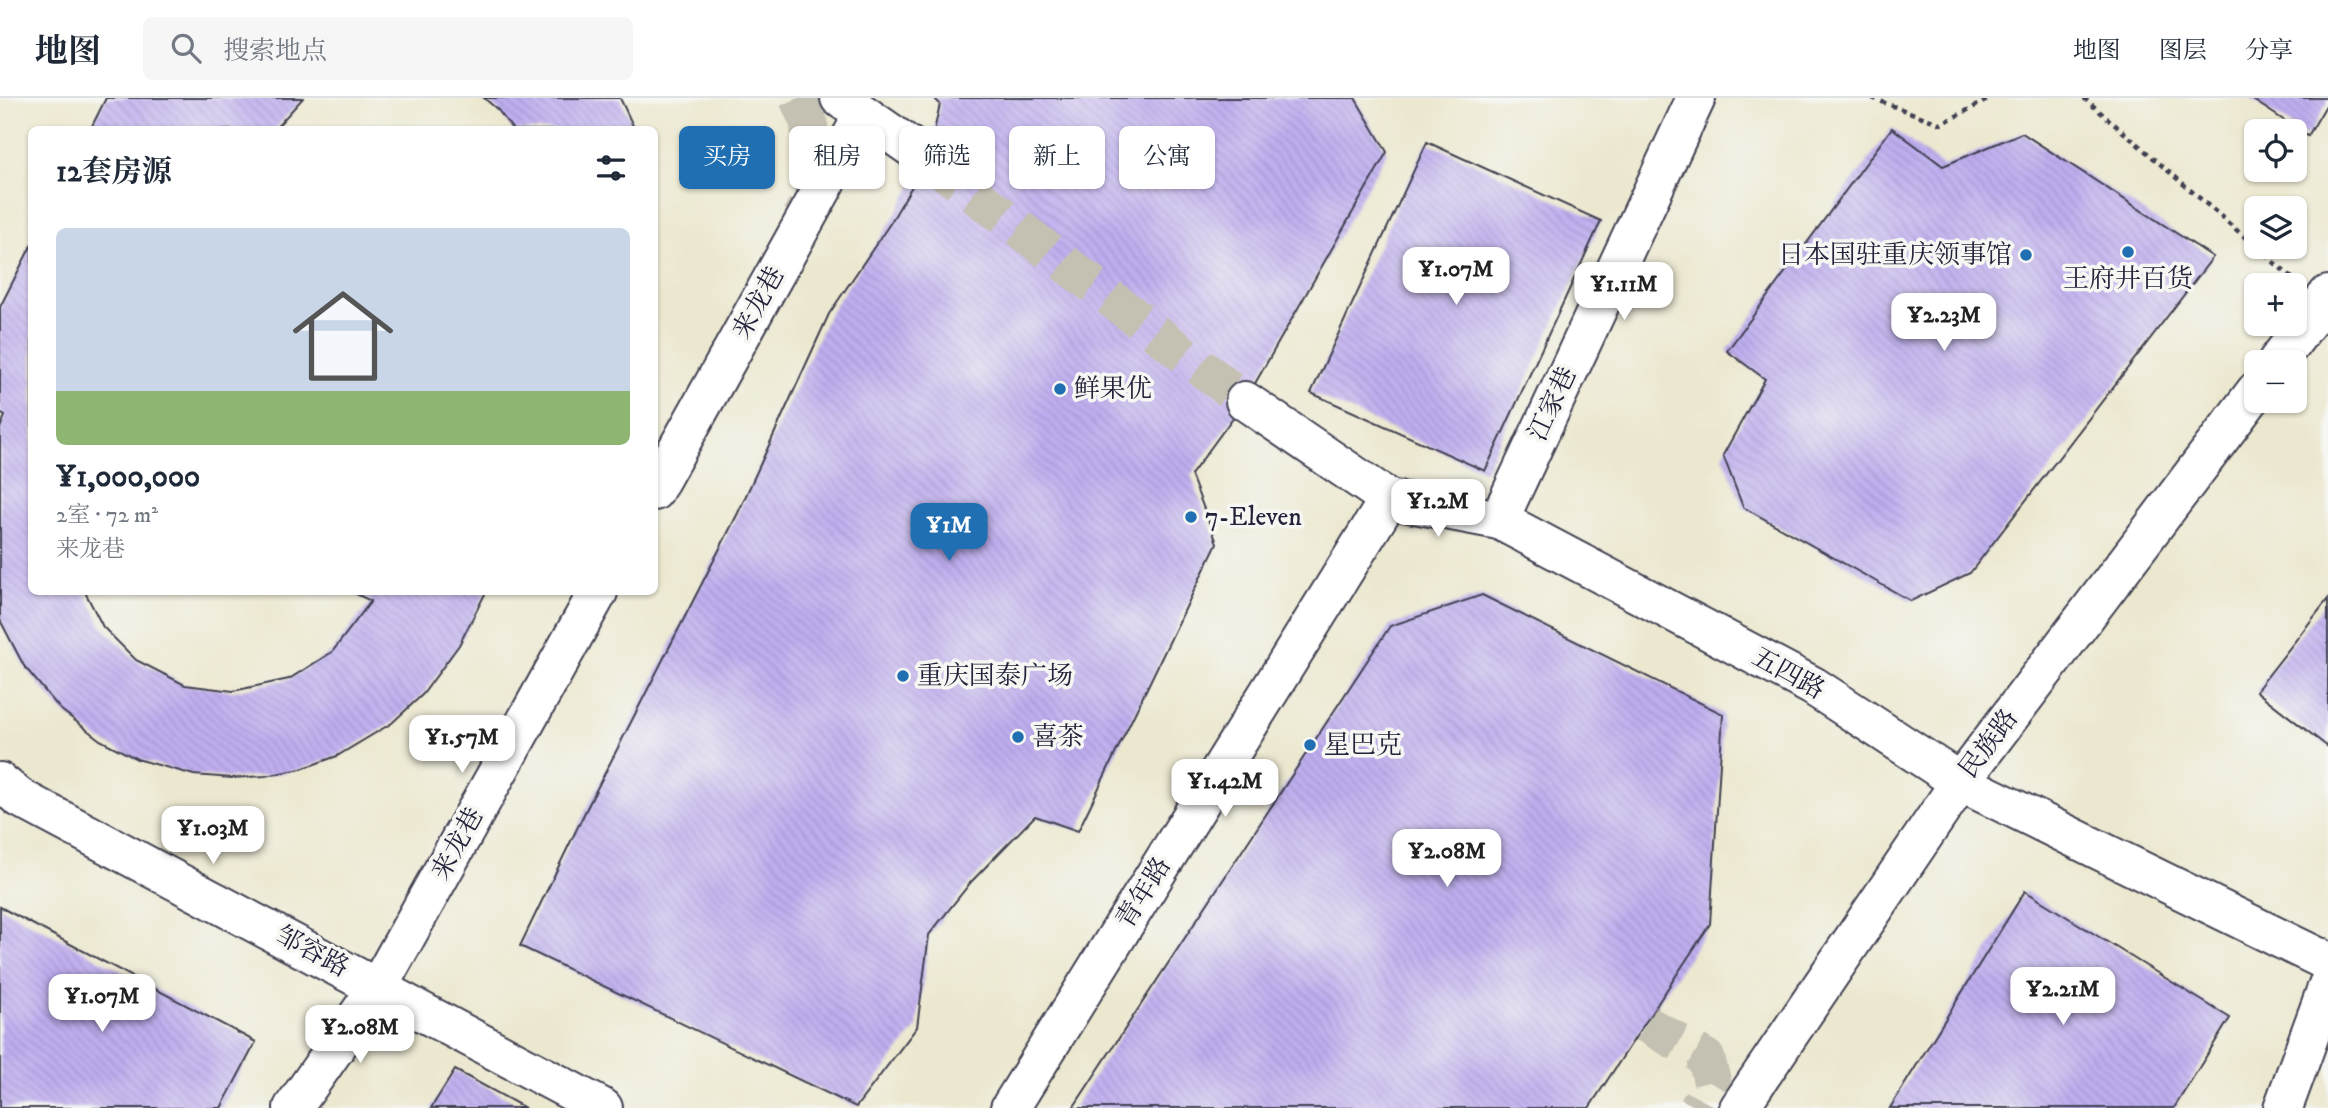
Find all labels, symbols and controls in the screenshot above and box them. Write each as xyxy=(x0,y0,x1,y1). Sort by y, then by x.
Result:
search box xyxy=(143,17,633,80)
icon: search xyxy=(167,29,205,67)
text: 地图 xyxy=(35,32,101,73)
text: 搜索地点 xyxy=(223,35,327,68)
text: 地图 xyxy=(2073,36,2121,66)
text: 图层 xyxy=(2159,36,2207,66)
text: 分享 xyxy=(2245,36,2293,66)
map controls xyxy=(2244,119,2307,413)
button: locate xyxy=(2244,119,2307,182)
chip: 买房 xyxy=(679,126,775,189)
chip: 租房 xyxy=(789,126,885,189)
chip: 筛选 xyxy=(899,126,995,189)
chip: 新上 xyxy=(1009,126,1105,189)
chip: 公寓 xyxy=(1119,126,1215,189)
icon: filters xyxy=(592,149,630,187)
text: 12套房源 xyxy=(56,154,172,191)
button: layers xyxy=(2244,196,2307,259)
place label: 日本国驻重庆领事馆 xyxy=(1778,239,2012,272)
marker: 王府井百货 xyxy=(2120,244,2136,260)
marker: 日本国驻重庆领事馆 xyxy=(2018,247,2034,263)
pin: ¥1.07M xyxy=(1399,248,1513,307)
text: ¥1.07M xyxy=(1419,255,1493,284)
street label: 来龙巷 xyxy=(726,261,792,345)
pin: ¥1.11M xyxy=(1567,262,1681,322)
place label: 王府井百货 xyxy=(2063,263,2193,296)
text: ¥1.11M xyxy=(1590,270,1658,299)
icon: home xyxy=(280,273,406,399)
button: + xyxy=(2244,273,2307,336)
pin: ¥2.23M xyxy=(1887,294,2001,353)
text: ¥2.23M xyxy=(1907,301,1981,330)
button: − xyxy=(2244,350,2307,413)
street label: 江家巷 xyxy=(1522,362,1584,446)
place label: 鲜果优 xyxy=(1074,373,1152,406)
marker: 鲜果优 xyxy=(1052,381,1068,397)
text: ¥1,000,000 xyxy=(56,459,200,496)
pin: ¥1.2M xyxy=(1389,480,1487,539)
text: ¥1.2M xyxy=(1407,487,1469,516)
text: 2室 · 72 m² xyxy=(56,501,158,530)
place label: 7-Eleven xyxy=(1205,501,1302,534)
pin: ¥1M xyxy=(915,504,983,563)
marker: 7-Eleven xyxy=(1183,509,1199,525)
text: ¥1M xyxy=(927,511,971,540)
text: 来龙巷 xyxy=(56,535,125,564)
street label: 五四路 xyxy=(1746,641,1830,707)
place label: 重庆国泰广场 xyxy=(917,660,1073,693)
marker: 重庆国泰广场 xyxy=(895,668,911,684)
street label: 民族路 xyxy=(1952,703,2026,785)
pin: ¥1.57M xyxy=(405,716,519,775)
place label: 喜茶 xyxy=(1032,721,1084,754)
text: ¥1.57M xyxy=(425,723,499,752)
marker: 喜茶 xyxy=(1010,729,1026,745)
place label: 星巴克 xyxy=(1324,729,1402,762)
marker: 星巴克 xyxy=(1302,737,1318,753)
pin: ¥1.42M xyxy=(1168,760,1282,819)
text: ¥1.42M xyxy=(1187,767,1263,796)
street label: 来龙巷 xyxy=(425,802,491,886)
pin: ¥1.03M xyxy=(156,806,270,866)
text: ¥1.03M xyxy=(177,814,249,843)
pin: ¥2.08M xyxy=(1390,830,1504,889)
text: ¥2.08M xyxy=(1408,837,1486,866)
street label: 青年路 xyxy=(1109,851,1179,935)
street label: 邹容路 xyxy=(270,919,354,985)
pin: ¥2.21M xyxy=(2006,968,2120,1027)
pin: ¥1.07M xyxy=(45,974,159,1034)
text: ¥2.21M xyxy=(2026,975,2100,1004)
text: ¥1.07M xyxy=(65,982,139,1011)
pin: ¥2.08M xyxy=(303,1006,417,1065)
text: ¥2.08M xyxy=(321,1013,399,1042)

